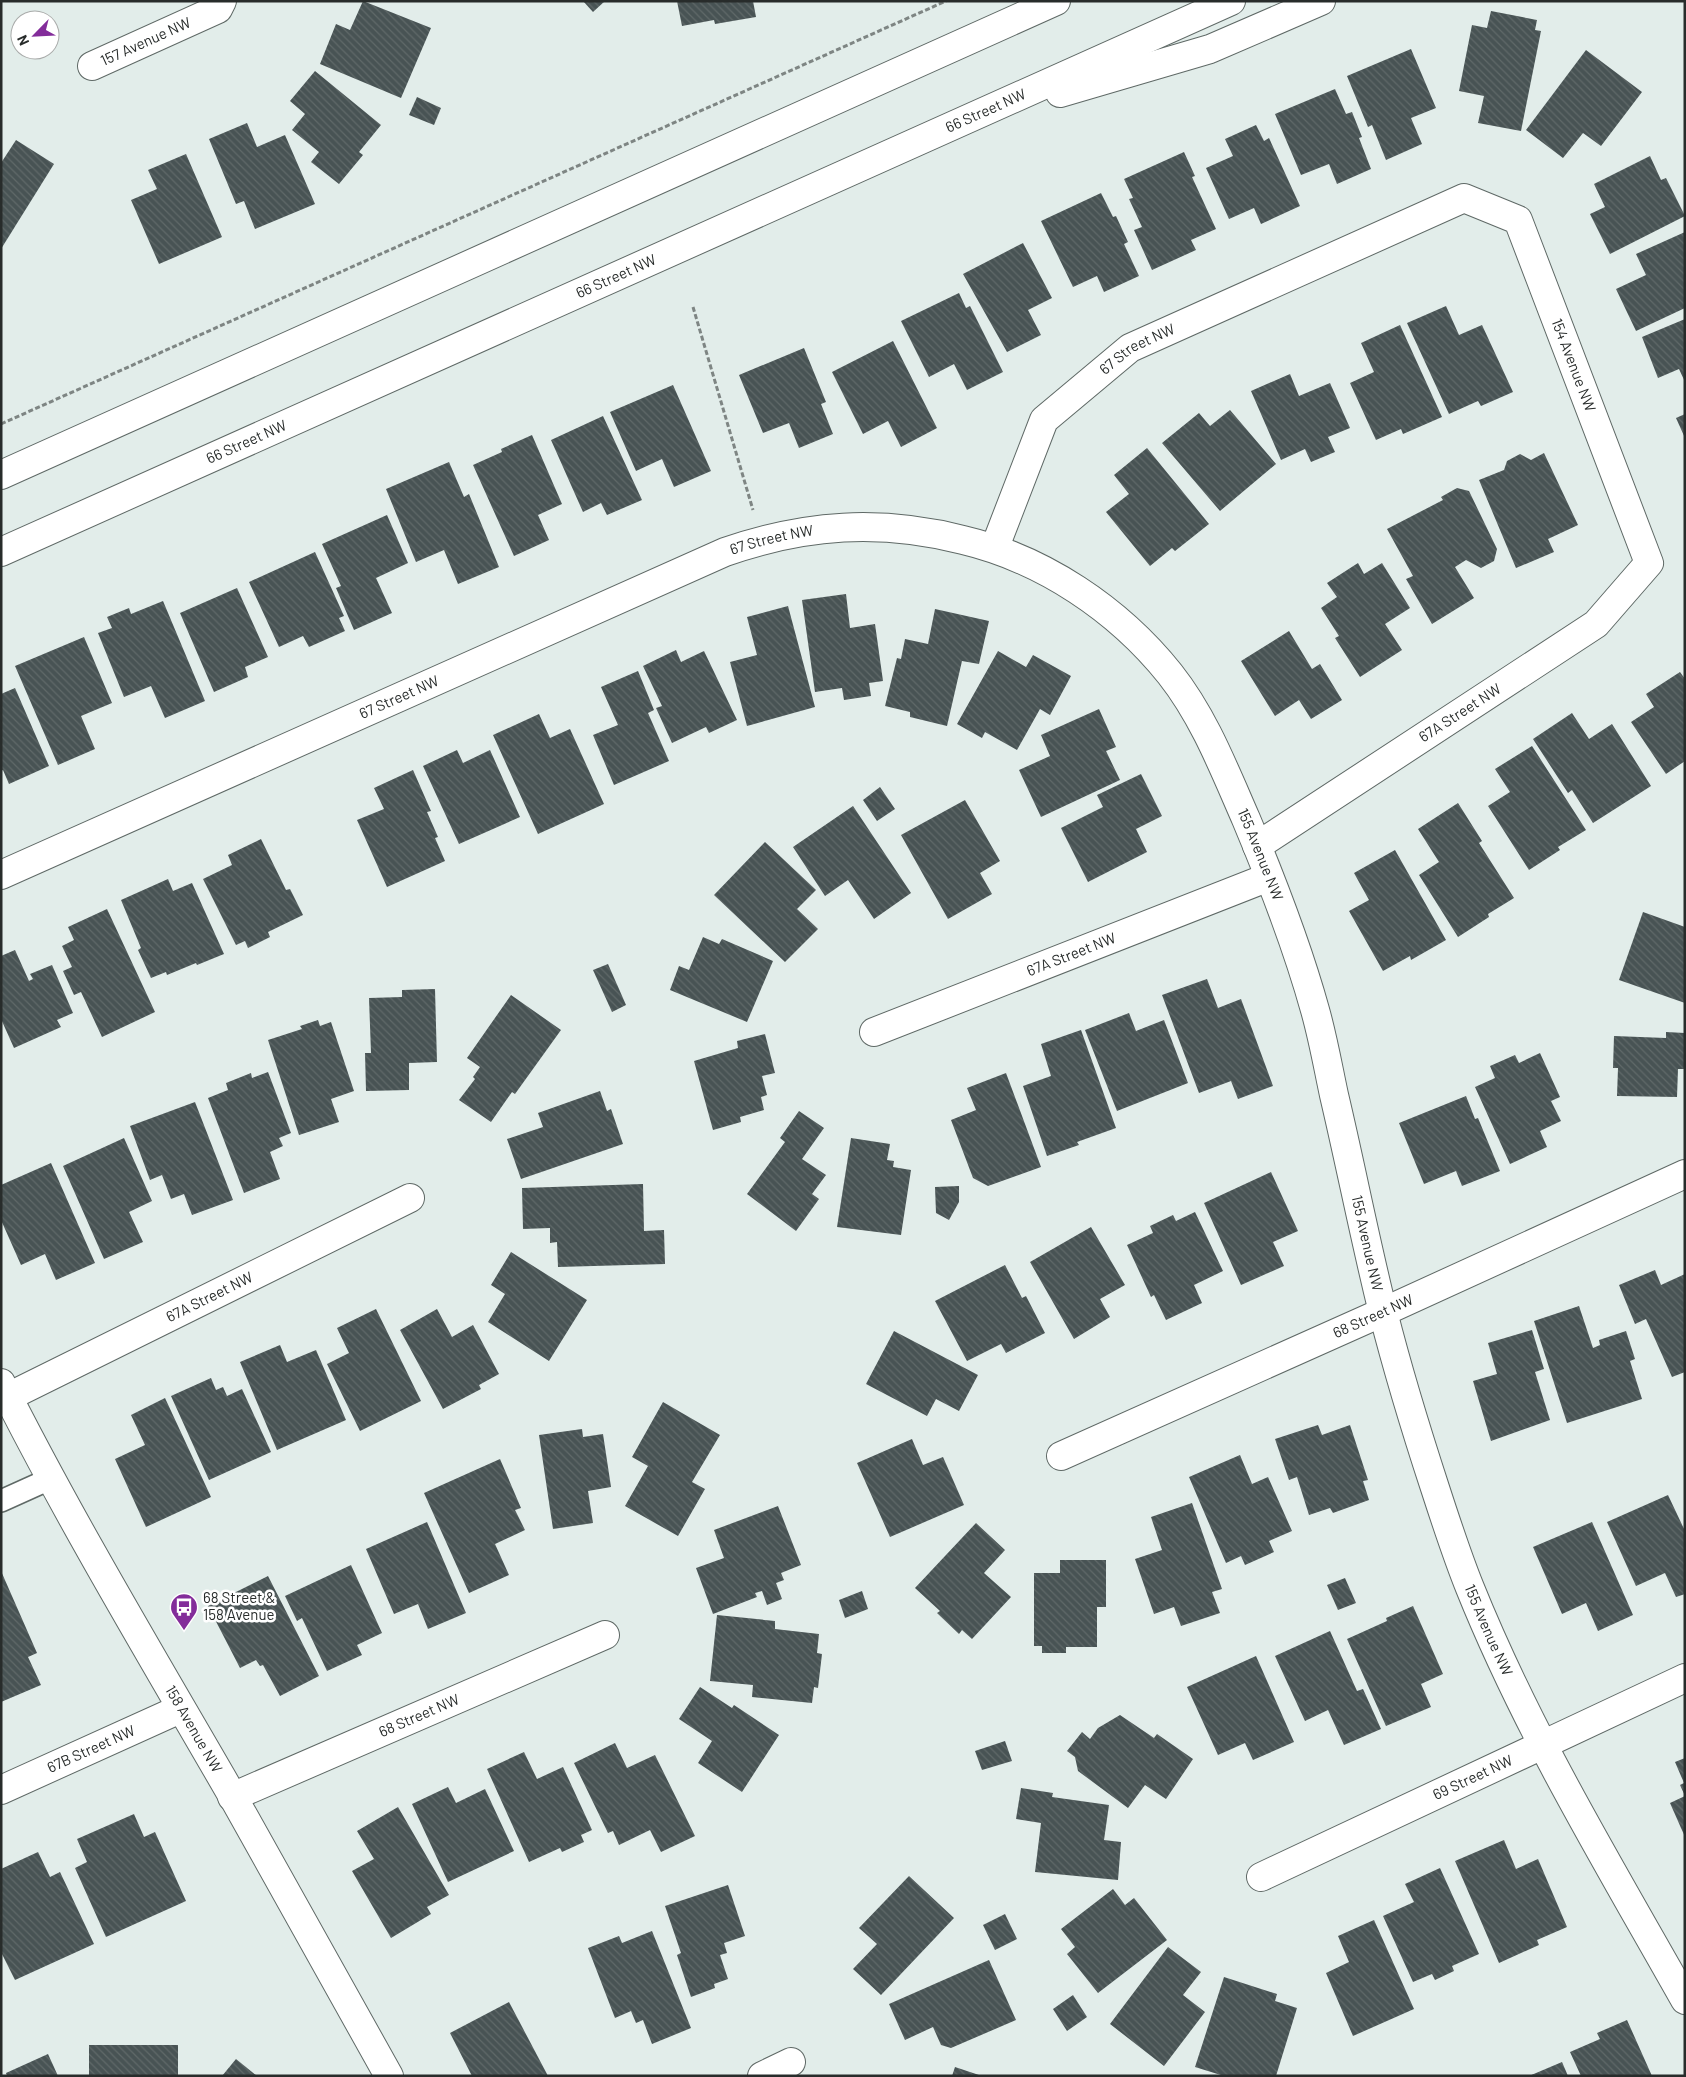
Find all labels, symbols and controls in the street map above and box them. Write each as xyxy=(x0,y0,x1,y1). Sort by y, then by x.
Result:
north arrow xyxy=(10,10,60,60)
street label: 157 Avenue NW xyxy=(97,13,193,69)
text: N xyxy=(13,33,32,48)
street label: 66 Street NW xyxy=(942,84,1028,136)
street label: 66 Street NW xyxy=(573,250,659,301)
street label: 154 Avenue NW xyxy=(1548,316,1600,414)
street label: 67 Street NW xyxy=(1095,319,1177,378)
street label: 66 Street NW xyxy=(203,415,289,467)
street label: 67 Street NW xyxy=(727,521,814,558)
street label: 67 Street NW xyxy=(356,671,441,722)
street label: 67A Street NW xyxy=(1415,679,1504,745)
street label: 155 Avenue NW xyxy=(1234,805,1288,903)
street label: 67A Street NW xyxy=(1024,928,1118,979)
street label: 155 Avenue NW xyxy=(1349,1193,1388,1293)
street label: 67A Street NW xyxy=(163,1267,255,1325)
street label: 68 Street NW xyxy=(1330,1290,1416,1341)
street label: 155 Avenue NW xyxy=(1461,1581,1517,1678)
place label: 68 Street & 158 Avenue xyxy=(203,1588,275,1623)
bus stop icon: 68 Street & 158 Avenue xyxy=(169,1592,199,1631)
street label: 158 Avenue NW xyxy=(162,1682,227,1775)
street label: 68 Street NW xyxy=(376,1689,462,1740)
street label: 67B Street NW xyxy=(44,1721,138,1776)
street label: 69 Street NW xyxy=(1430,1750,1515,1803)

